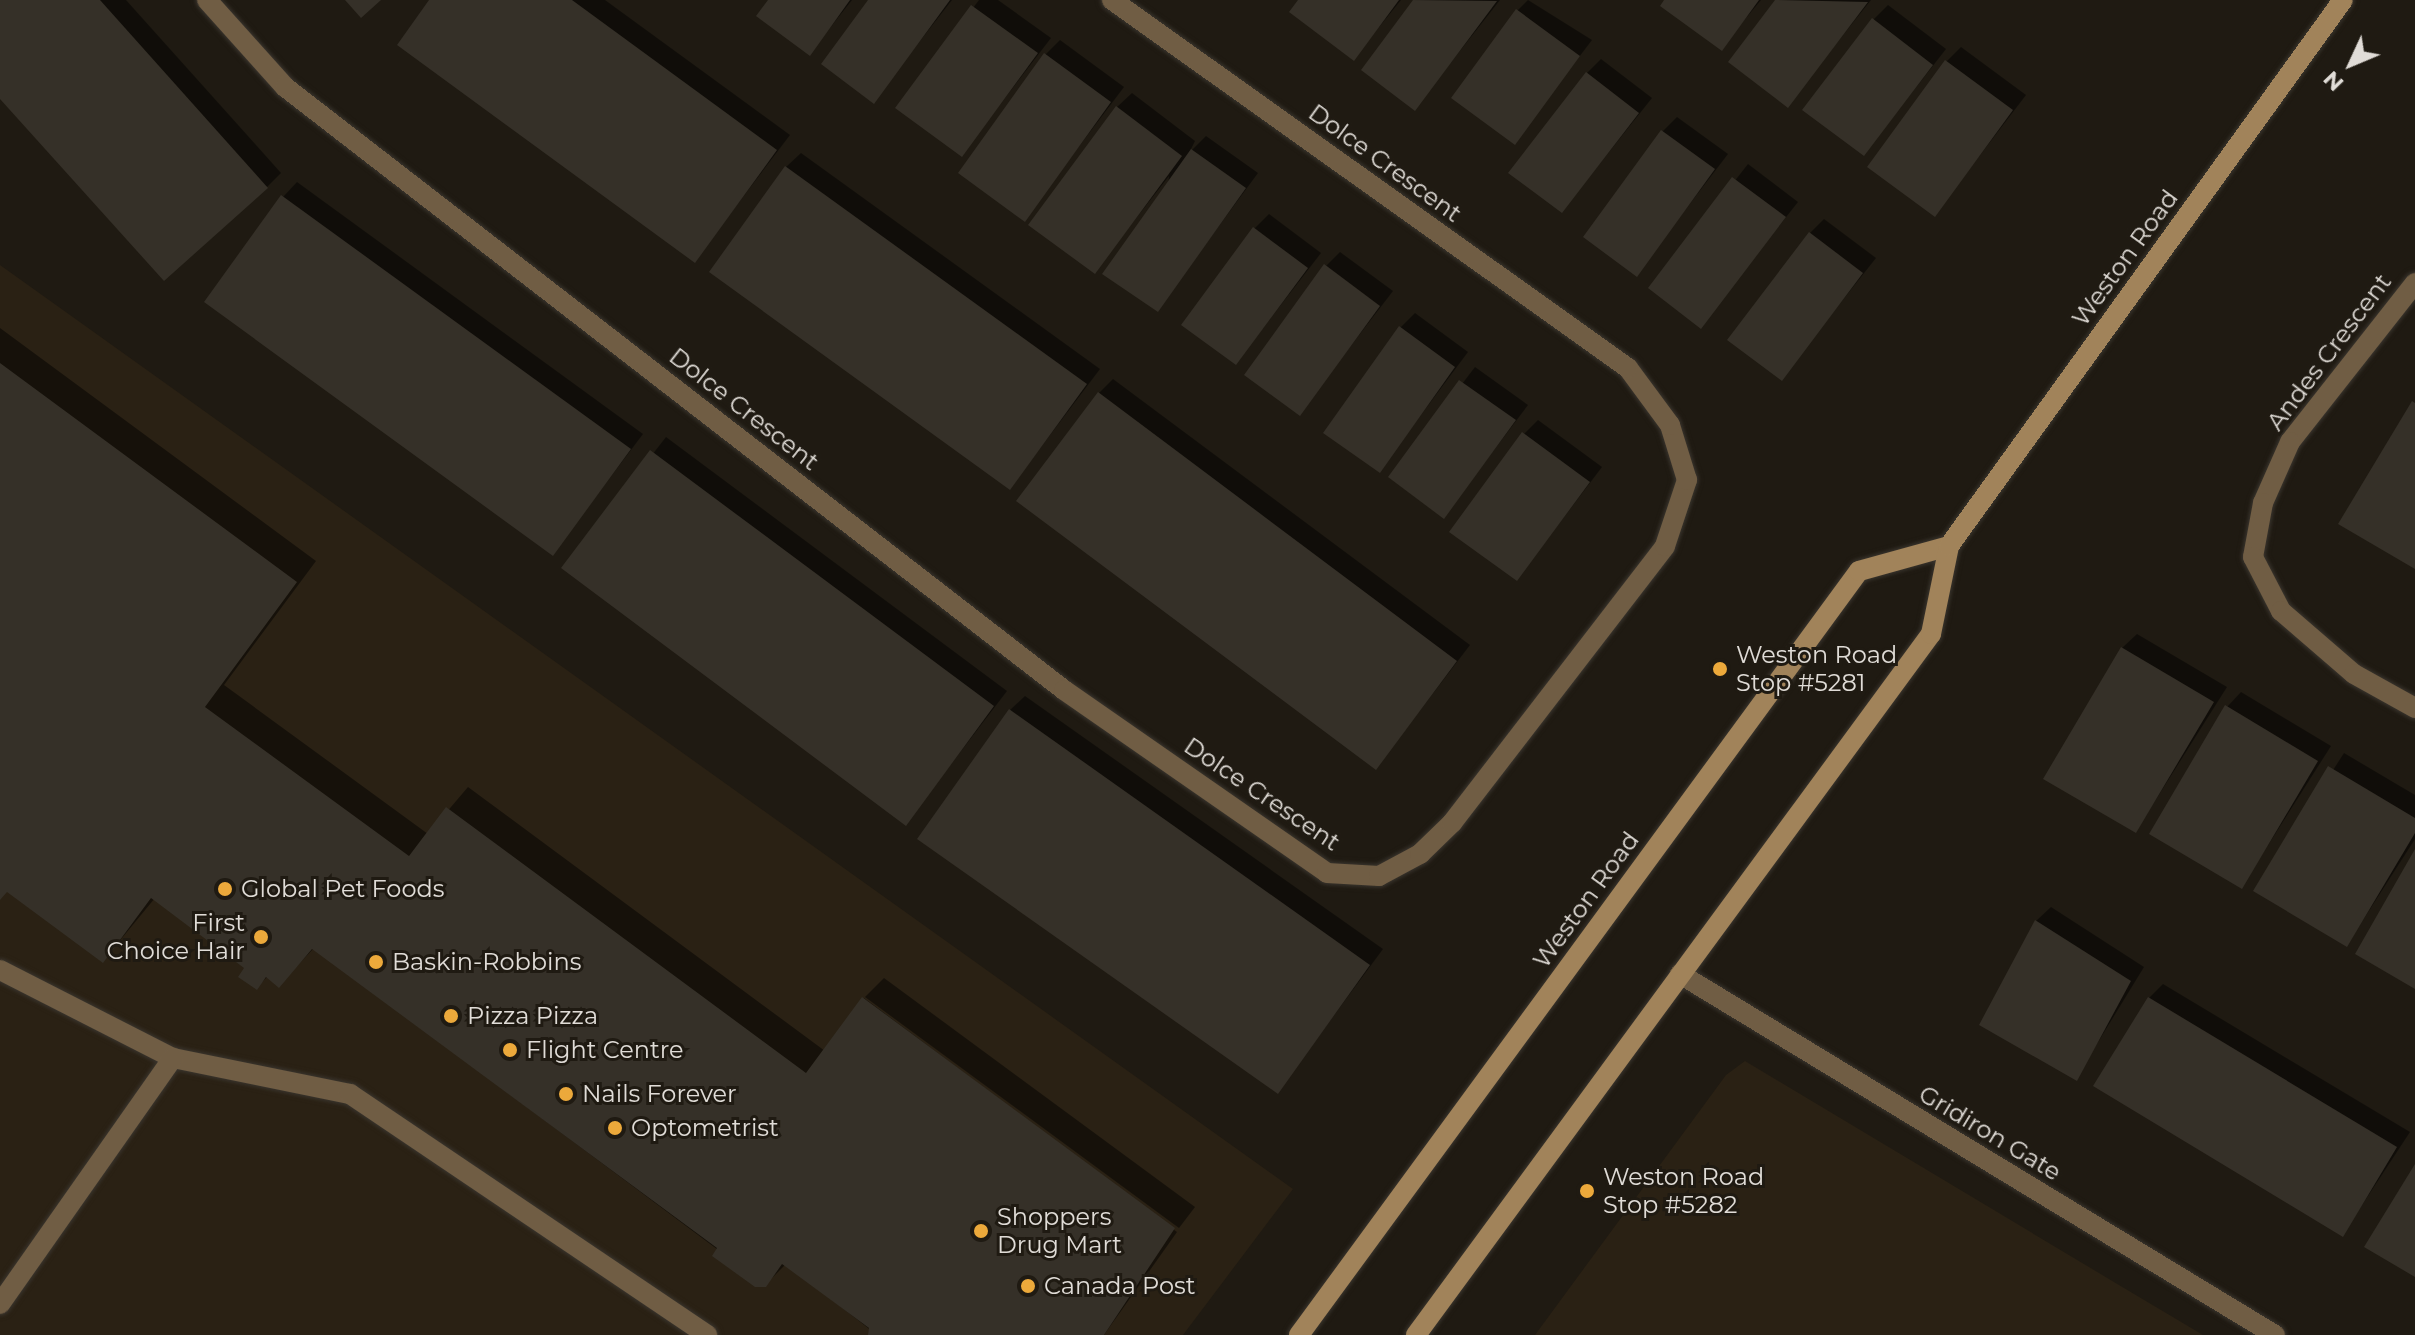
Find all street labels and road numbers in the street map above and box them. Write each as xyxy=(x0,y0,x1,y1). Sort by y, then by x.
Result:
street label: Dolce Crescent xyxy=(1303,98,1467,228)
street label: Weston Road xyxy=(2066,184,2184,332)
street label: Andes Crescent xyxy=(2261,268,2397,436)
street label: Dolce Crescent xyxy=(664,342,824,476)
street label: Dolce Crescent xyxy=(1179,731,1345,857)
street label: Weston Road xyxy=(1527,826,1645,974)
street label: Gridiron Gate xyxy=(1914,1079,2066,1187)

